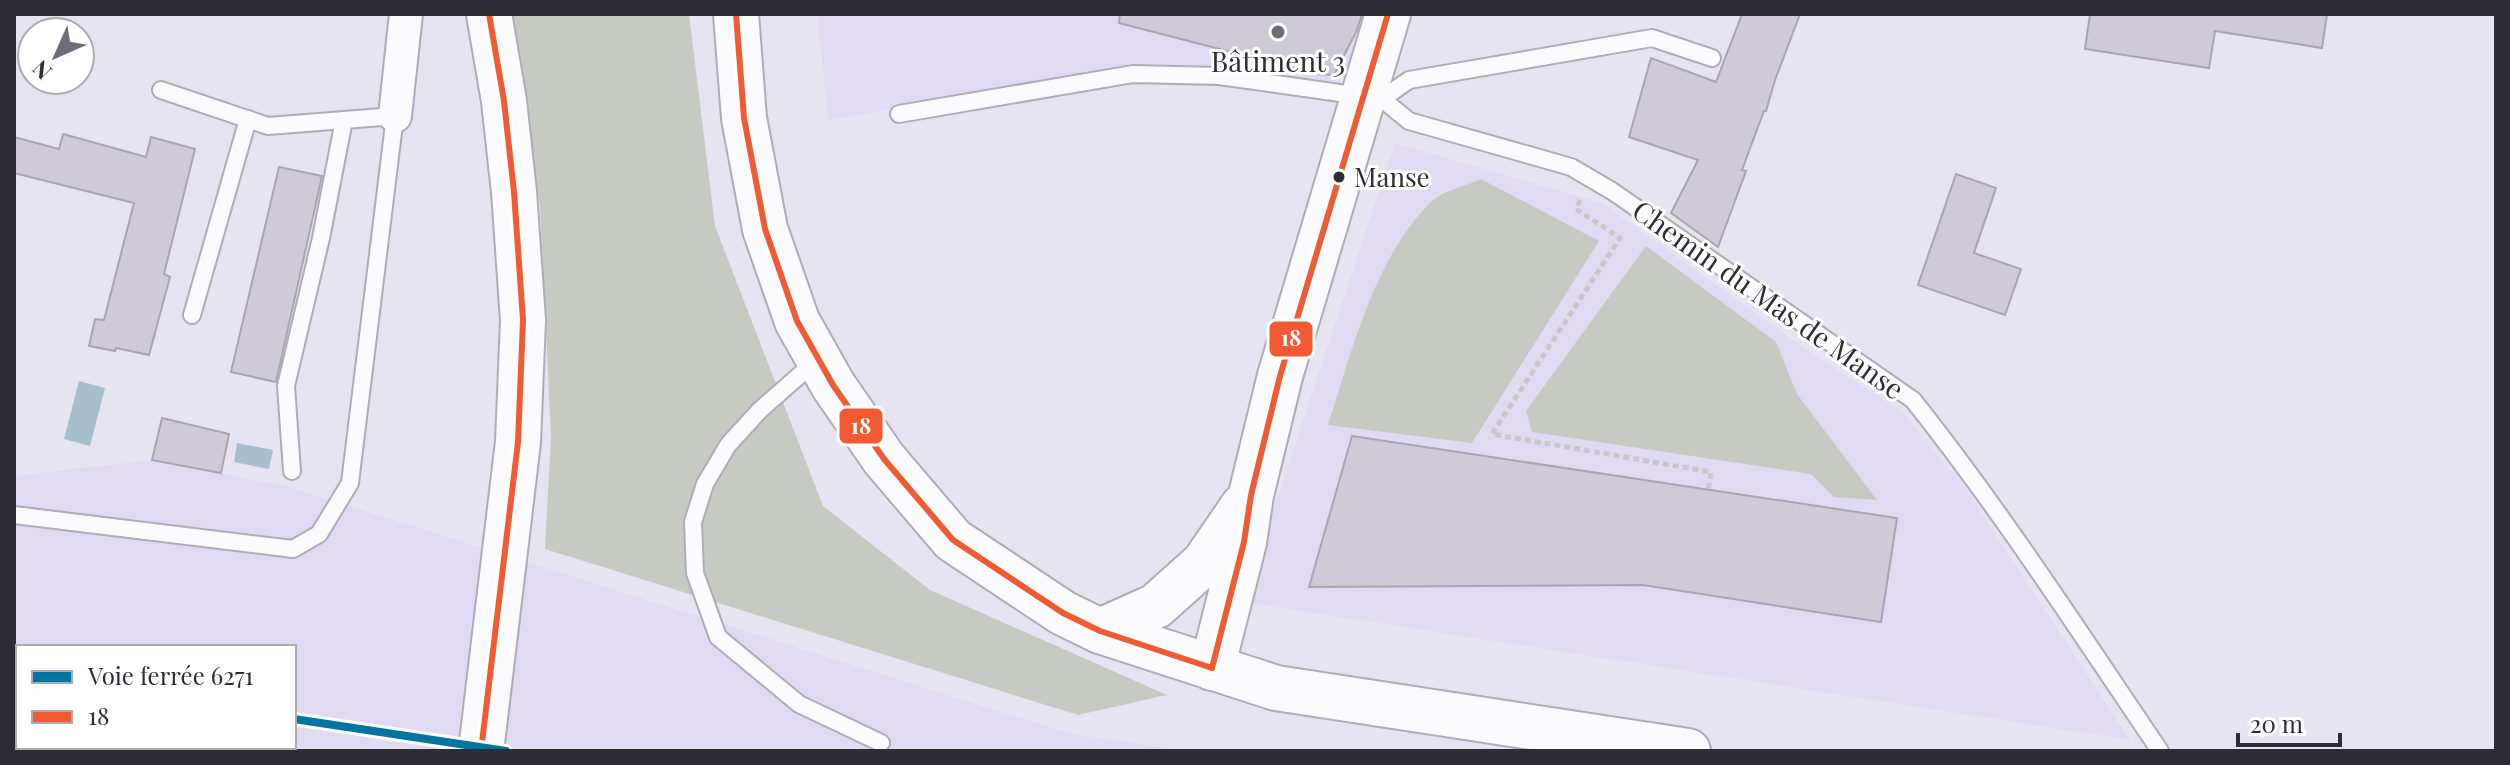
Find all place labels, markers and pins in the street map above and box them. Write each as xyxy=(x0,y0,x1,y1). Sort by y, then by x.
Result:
marker: Bâtiment 3 xyxy=(1269,23,1287,41)
place label: Bâtiment 3 xyxy=(1211,42,1345,79)
place label: Manse xyxy=(1354,159,1430,194)
marker: Manse xyxy=(1331,169,1347,185)

